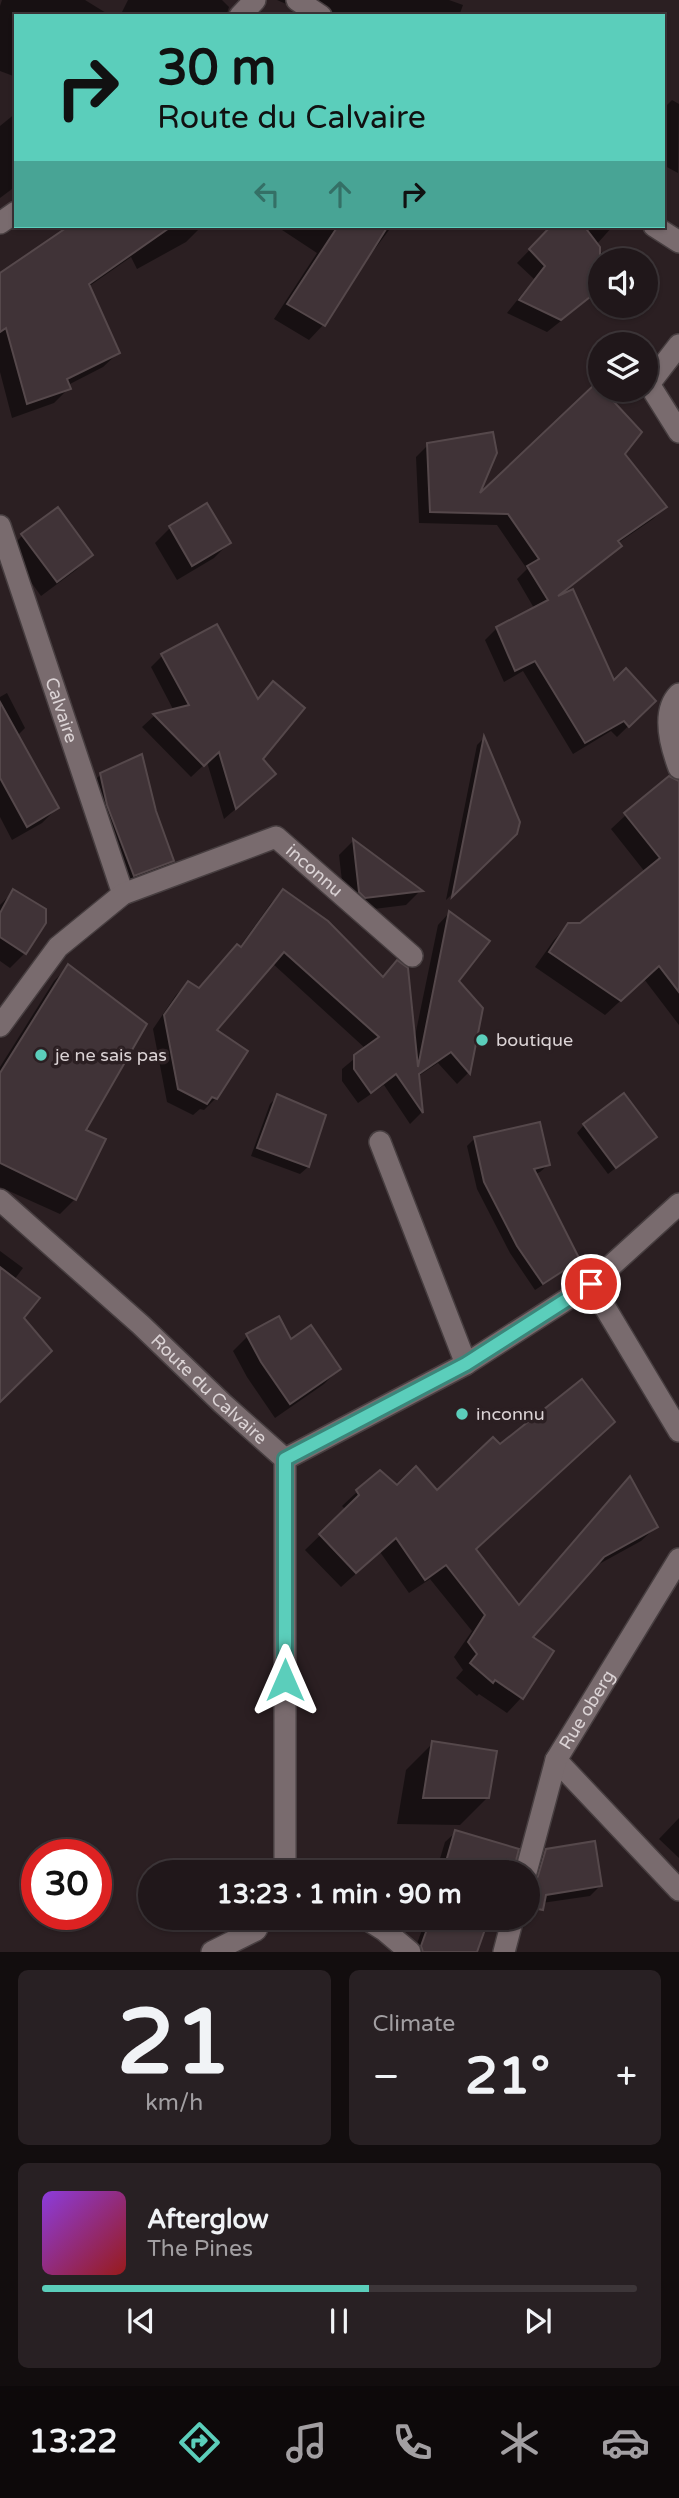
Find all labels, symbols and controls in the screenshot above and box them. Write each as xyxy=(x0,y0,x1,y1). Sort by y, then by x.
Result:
text: 30 m xyxy=(157,39,276,98)
icon: right xyxy=(42,42,133,133)
text: Route du Calvaire xyxy=(157,99,426,137)
icon: left xyxy=(248,175,286,213)
icon: ahead xyxy=(321,175,359,213)
icon: right xyxy=(394,175,432,213)
map controls xyxy=(588,248,658,402)
button: sound xyxy=(588,248,658,318)
button: layers xyxy=(588,332,658,402)
street label: Calvaire xyxy=(40,674,83,746)
street label: inconnu xyxy=(281,840,347,901)
place label: boutique xyxy=(496,1029,573,1051)
marker: boutique xyxy=(474,1032,490,1048)
place label: je ne sais pas xyxy=(54,1044,167,1066)
marker: je ne sais pas xyxy=(33,1047,49,1063)
pin xyxy=(561,1254,621,1314)
icon: arrive xyxy=(572,1265,610,1303)
street label: Route du Calvaire xyxy=(146,1329,272,1449)
place label: inconnu xyxy=(476,1403,545,1425)
marker: inconnu xyxy=(454,1406,470,1422)
position arrow xyxy=(248,1643,322,1717)
street label: Rue oberg xyxy=(554,1666,619,1753)
speed limit sign: 30 xyxy=(21,1839,112,1930)
text: 13:23 · 1 min · 90 m xyxy=(216,1879,462,1910)
text: 21 xyxy=(117,1988,231,2098)
text: Climate xyxy=(373,2010,455,2038)
text: 21° xyxy=(465,2045,550,2108)
text: − xyxy=(373,2054,400,2100)
text: + xyxy=(616,2054,637,2100)
text: km/h xyxy=(145,2089,203,2117)
text: Afterglow xyxy=(147,2204,269,2235)
text: The Pines xyxy=(147,2235,253,2263)
icon: previous xyxy=(122,2302,160,2340)
icon: pause xyxy=(320,2302,358,2340)
icon: next xyxy=(519,2302,557,2340)
icon: directions xyxy=(175,2418,224,2467)
icon: music xyxy=(282,2418,331,2467)
icon: phone xyxy=(388,2418,437,2467)
icon: climate xyxy=(495,2418,544,2467)
icon: car xyxy=(601,2418,650,2467)
text: 13:22 xyxy=(29,2423,117,2461)

